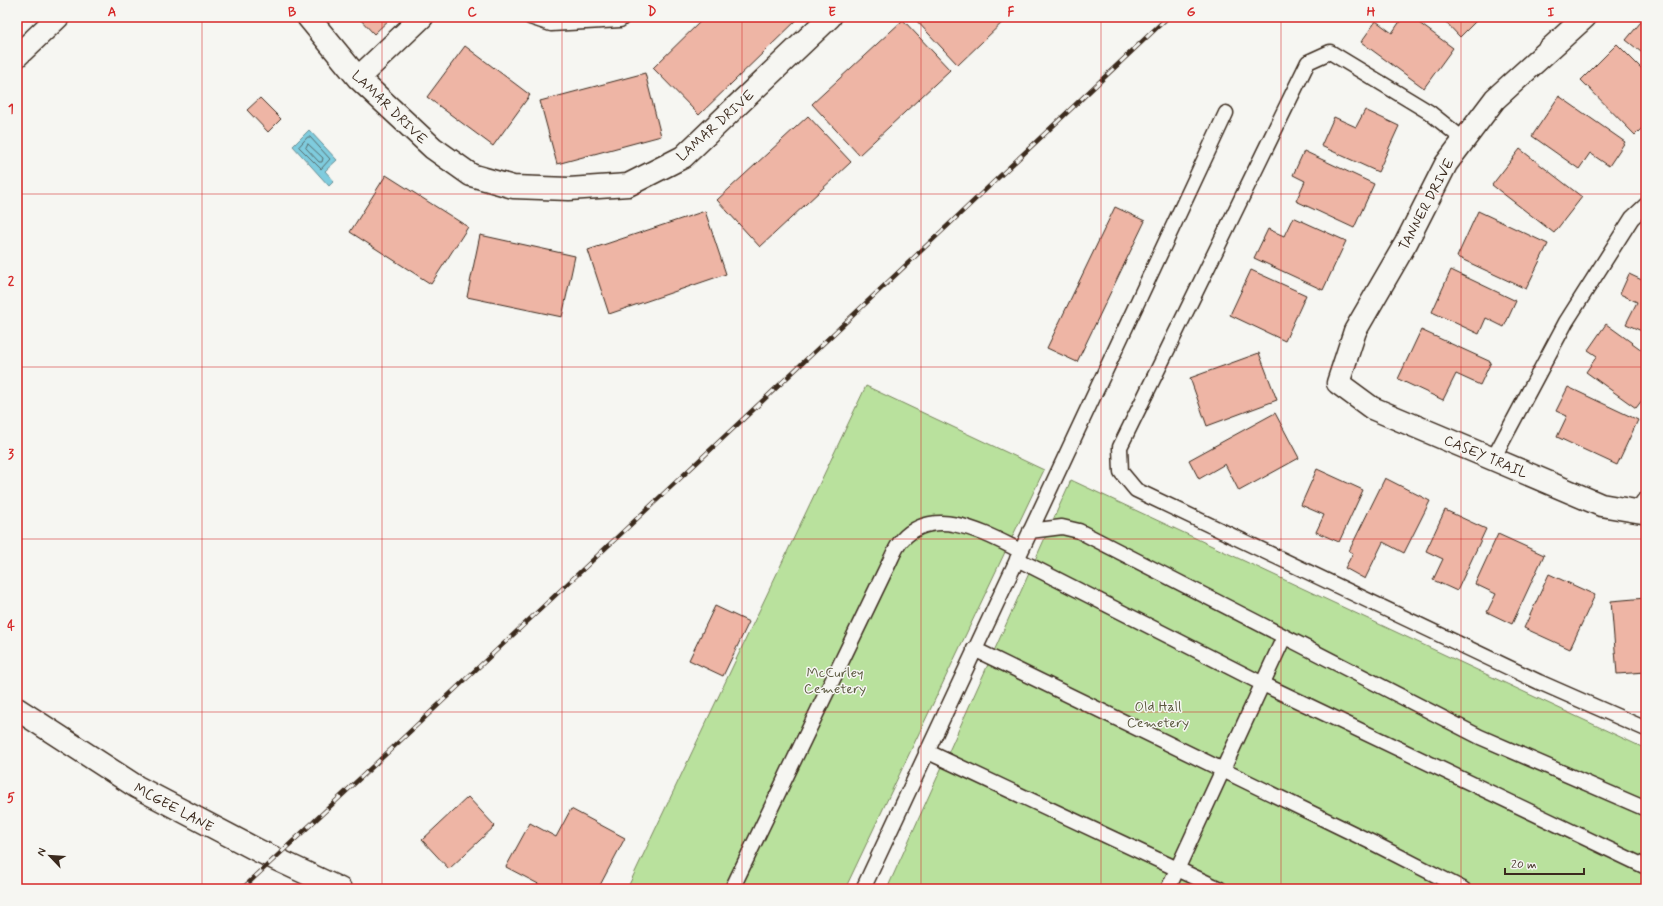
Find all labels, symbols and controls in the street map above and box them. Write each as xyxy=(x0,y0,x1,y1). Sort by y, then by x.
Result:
text: A xyxy=(108,4,116,21)
text: B xyxy=(288,4,297,21)
text: C xyxy=(467,4,477,21)
text: D xyxy=(648,4,657,21)
text: E xyxy=(828,4,836,21)
text: F xyxy=(1008,4,1015,21)
text: G xyxy=(1187,4,1196,21)
text: H xyxy=(1367,4,1376,21)
text: I xyxy=(1548,4,1555,21)
street label: LAMAR DRIVE xyxy=(348,67,431,148)
street label: LAMAR DRIVE xyxy=(673,86,758,165)
text: 1 xyxy=(8,101,14,118)
street label: TANNER DRIVE xyxy=(1395,155,1459,254)
text: 2 xyxy=(8,273,15,290)
street label: CASEY TRAIL xyxy=(1441,431,1530,483)
text: 3 xyxy=(8,446,14,463)
text: 4 xyxy=(7,618,15,635)
park label: McCurley Cemetery xyxy=(804,664,866,698)
park label: Old Hall Cemetery xyxy=(1127,698,1189,732)
street label: MCGEE LANE xyxy=(131,779,216,836)
text: 5 xyxy=(7,790,15,807)
north arrow xyxy=(30,836,70,876)
text: N xyxy=(34,846,50,858)
scale bar xyxy=(1505,850,1584,876)
text: 20 m xyxy=(1511,857,1537,873)

